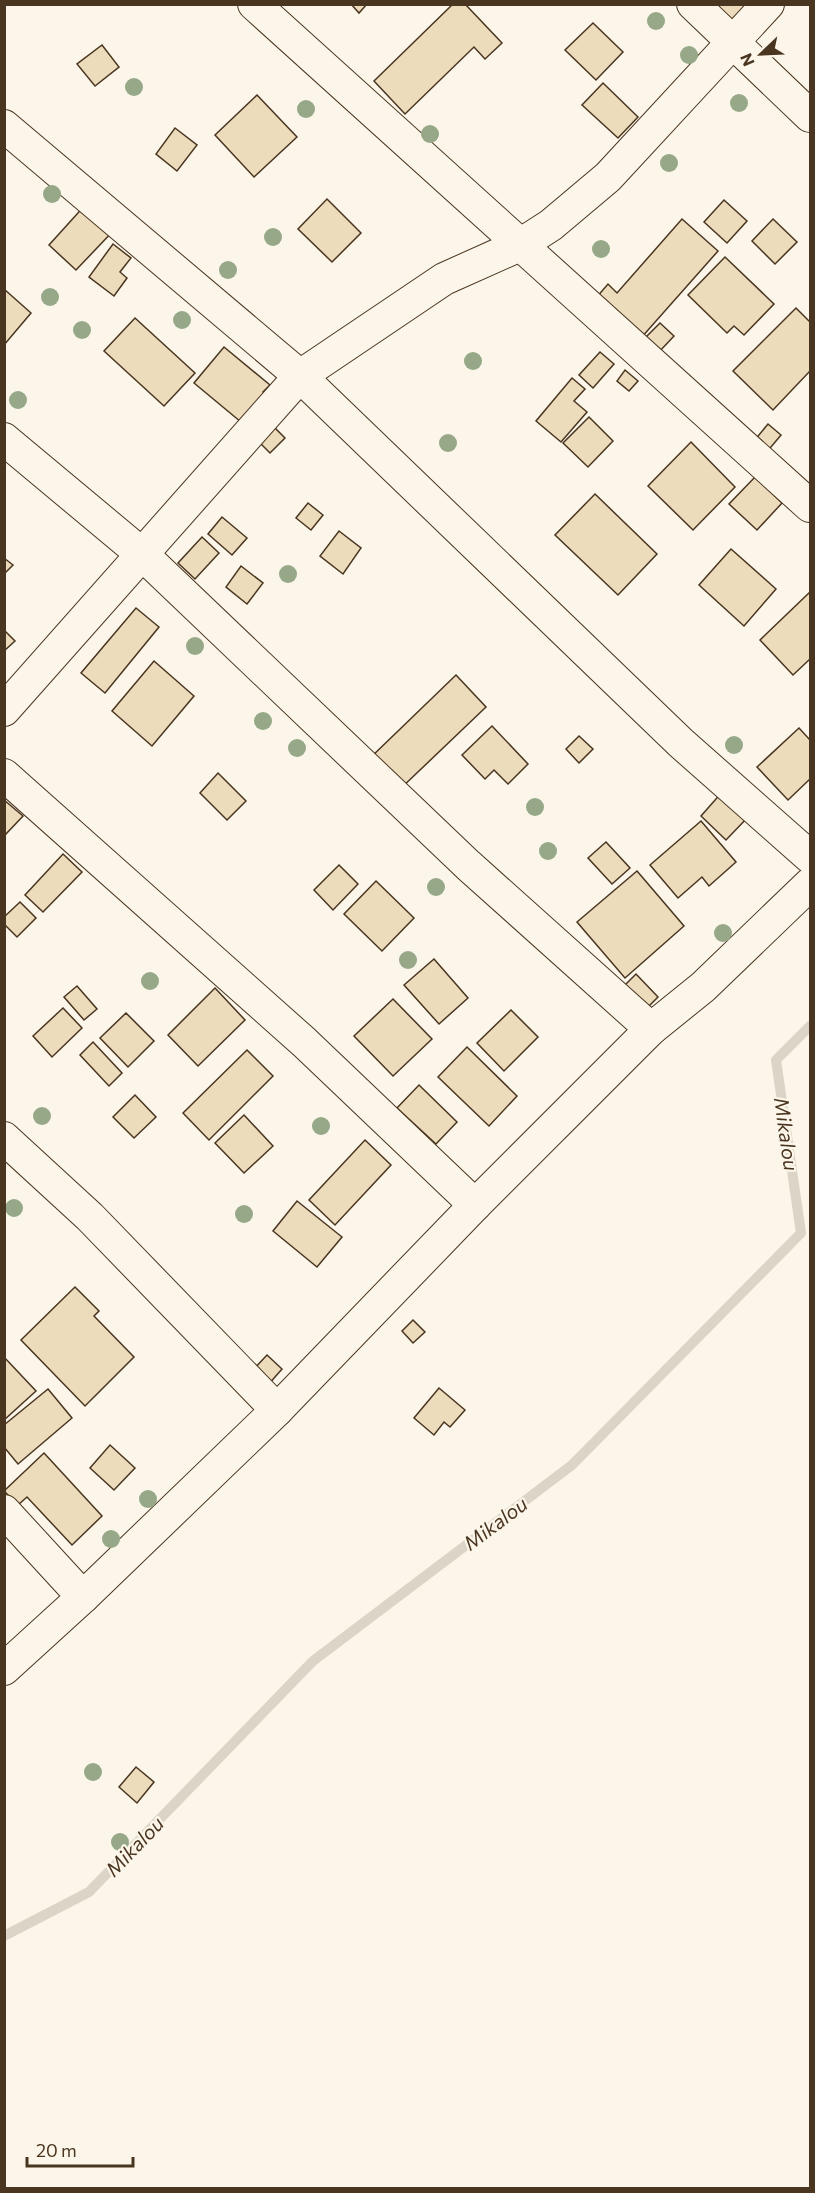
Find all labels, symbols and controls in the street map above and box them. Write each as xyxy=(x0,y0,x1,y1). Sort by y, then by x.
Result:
north arrow xyxy=(731,24,791,84)
text: N xyxy=(736,51,758,69)
water label: Mikalou xyxy=(770,1096,804,1172)
water label: Mikalou xyxy=(458,1491,532,1555)
water label: Mikalou xyxy=(100,1811,168,1881)
scale bar xyxy=(27,2130,134,2168)
text: 20 m xyxy=(36,2139,77,2161)

